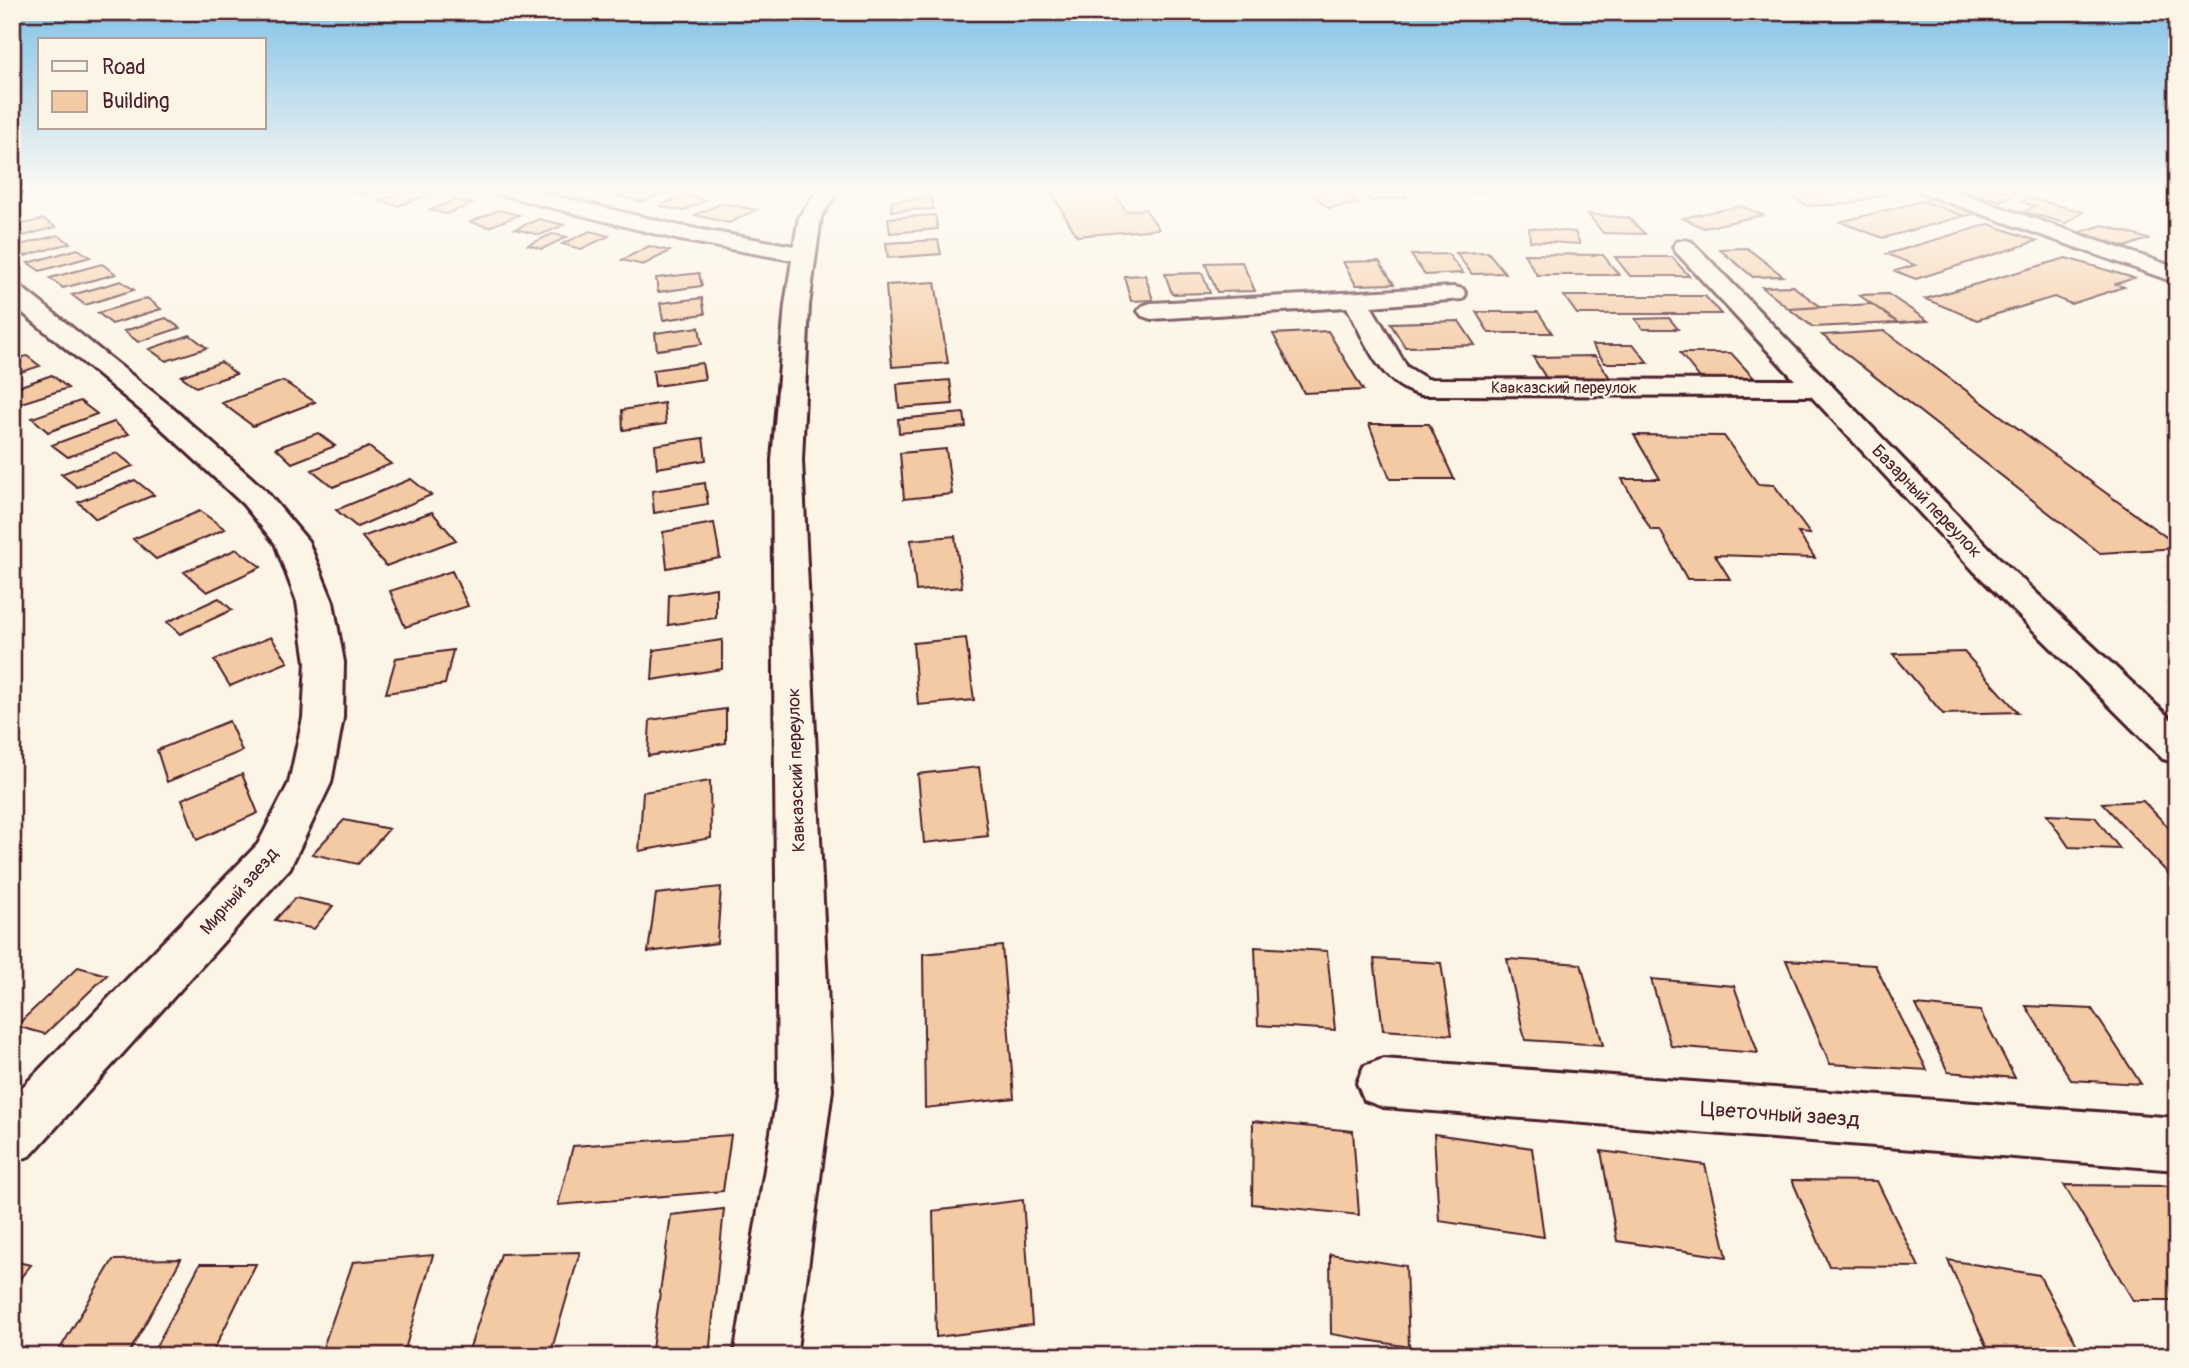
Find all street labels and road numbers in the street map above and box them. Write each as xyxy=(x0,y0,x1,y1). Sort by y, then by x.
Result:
street label: Кавказский переулок xyxy=(1491,378,1637,398)
street label: Базарный переулок xyxy=(1867,440,1987,563)
street label: Кавказский переулок xyxy=(782,687,811,853)
street label: Мирный заезд xyxy=(195,843,284,940)
street label: Цветочный заезд xyxy=(1699,1095,1861,1134)

